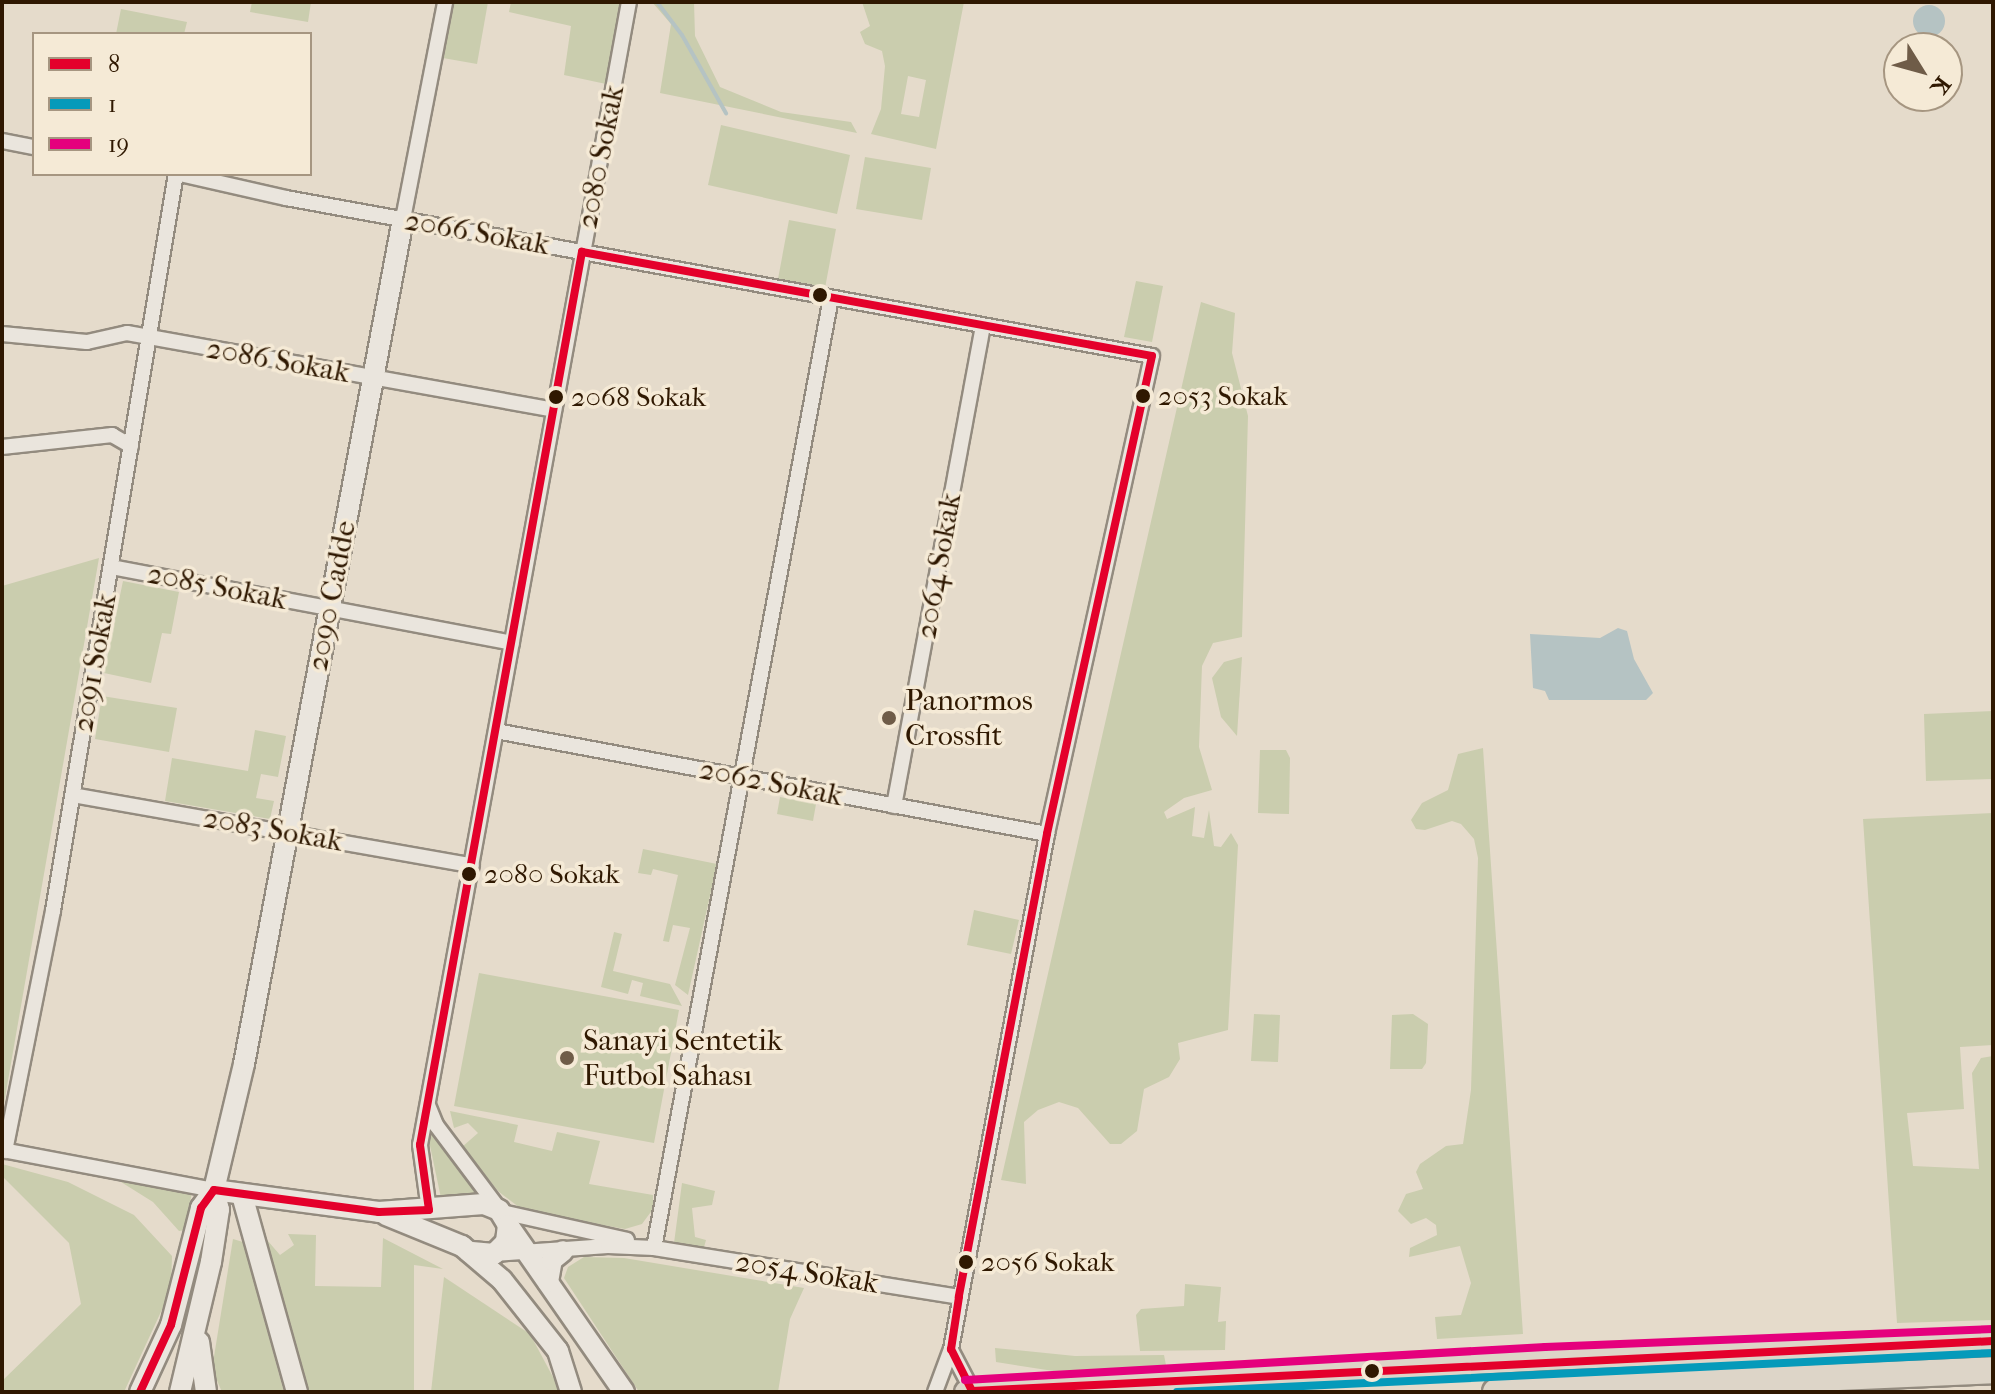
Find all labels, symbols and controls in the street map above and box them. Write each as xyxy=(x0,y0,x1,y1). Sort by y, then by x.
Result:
legend xyxy=(32,32,312,176)
north arrow xyxy=(1883,32,1963,112)
text: 8 xyxy=(108,50,120,78)
text: K xyxy=(1925,71,1956,99)
street label: 2080 Sokak xyxy=(569,82,633,232)
text: 1 xyxy=(108,90,117,118)
text: 19 xyxy=(108,130,129,158)
street label: 2066 Sokak xyxy=(402,203,552,263)
unlabelled marker xyxy=(812,287,828,303)
street label: 2086 Sokak xyxy=(204,331,352,391)
place label: 2053 Sokak xyxy=(1158,379,1288,413)
place label: 2068 Sokak xyxy=(571,380,706,414)
marker: 2053 Sokak xyxy=(1135,388,1151,404)
marker: 2068 Sokak xyxy=(548,389,564,405)
street label: 2064 Sokak xyxy=(908,490,970,642)
street label: 2090 Cadde xyxy=(300,518,364,674)
street label: 2085 Sokak xyxy=(144,556,290,618)
street label: 2091 Sokak xyxy=(65,591,125,735)
place label: Panormos Crossfit xyxy=(905,683,1033,754)
marker: Panormos Crossfit xyxy=(880,709,898,727)
street label: 2062 Sokak xyxy=(696,751,846,815)
street label: 2083 Sokak xyxy=(200,800,346,860)
place label: 2080 Sokak xyxy=(484,857,620,891)
marker: 2080 Sokak xyxy=(461,866,477,882)
place label: Sanayi Sentetik Futbol Sahası xyxy=(583,1023,782,1094)
marker: Sanayi Sentetik Futbol Sahası xyxy=(558,1049,576,1067)
street label: 2054 Sokak xyxy=(733,1244,881,1302)
place label: 2056 Sokak xyxy=(981,1245,1114,1279)
marker: 2056 Sokak xyxy=(958,1254,974,1270)
unlabelled marker xyxy=(1364,1363,1380,1379)

